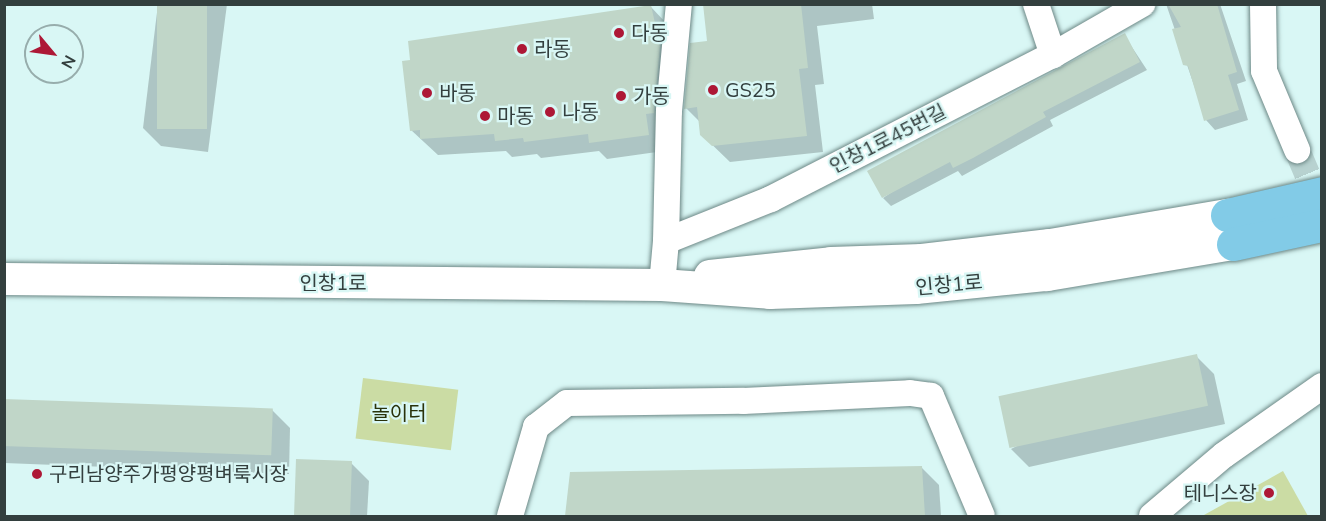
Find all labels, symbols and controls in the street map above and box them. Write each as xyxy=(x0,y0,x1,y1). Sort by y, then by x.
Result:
place label: 다동 xyxy=(631,21,668,45)
north arrow xyxy=(24,24,84,84)
marker: 다동 xyxy=(612,26,626,40)
place label: 라동 xyxy=(534,37,571,61)
marker: 라동 xyxy=(515,42,529,56)
text: N xyxy=(55,51,81,72)
place label: GS25 xyxy=(725,78,776,102)
place label: 바동 xyxy=(439,81,476,105)
marker: GS25 xyxy=(706,83,720,97)
place label: 가동 xyxy=(633,84,670,108)
marker: 바동 xyxy=(420,86,434,100)
marker: 가동 xyxy=(614,89,628,103)
street label: 인창1로45번길 xyxy=(826,99,950,179)
place label: 나동 xyxy=(562,100,599,124)
place label: 마동 xyxy=(497,104,534,128)
marker: 나동 xyxy=(543,105,557,119)
marker: 마동 xyxy=(478,109,492,123)
street label: 인창1로 xyxy=(914,270,984,300)
street label: 인창1로 xyxy=(299,271,367,295)
park label: 놀이터 xyxy=(371,401,427,425)
place label: 구리남양주가평양평벼룩시장 xyxy=(49,462,288,486)
marker: 구리남양주가평양평벼룩시장 xyxy=(30,467,44,481)
place label: 테니스장 xyxy=(1183,481,1257,505)
marker: 테니스장 xyxy=(1262,486,1276,500)

